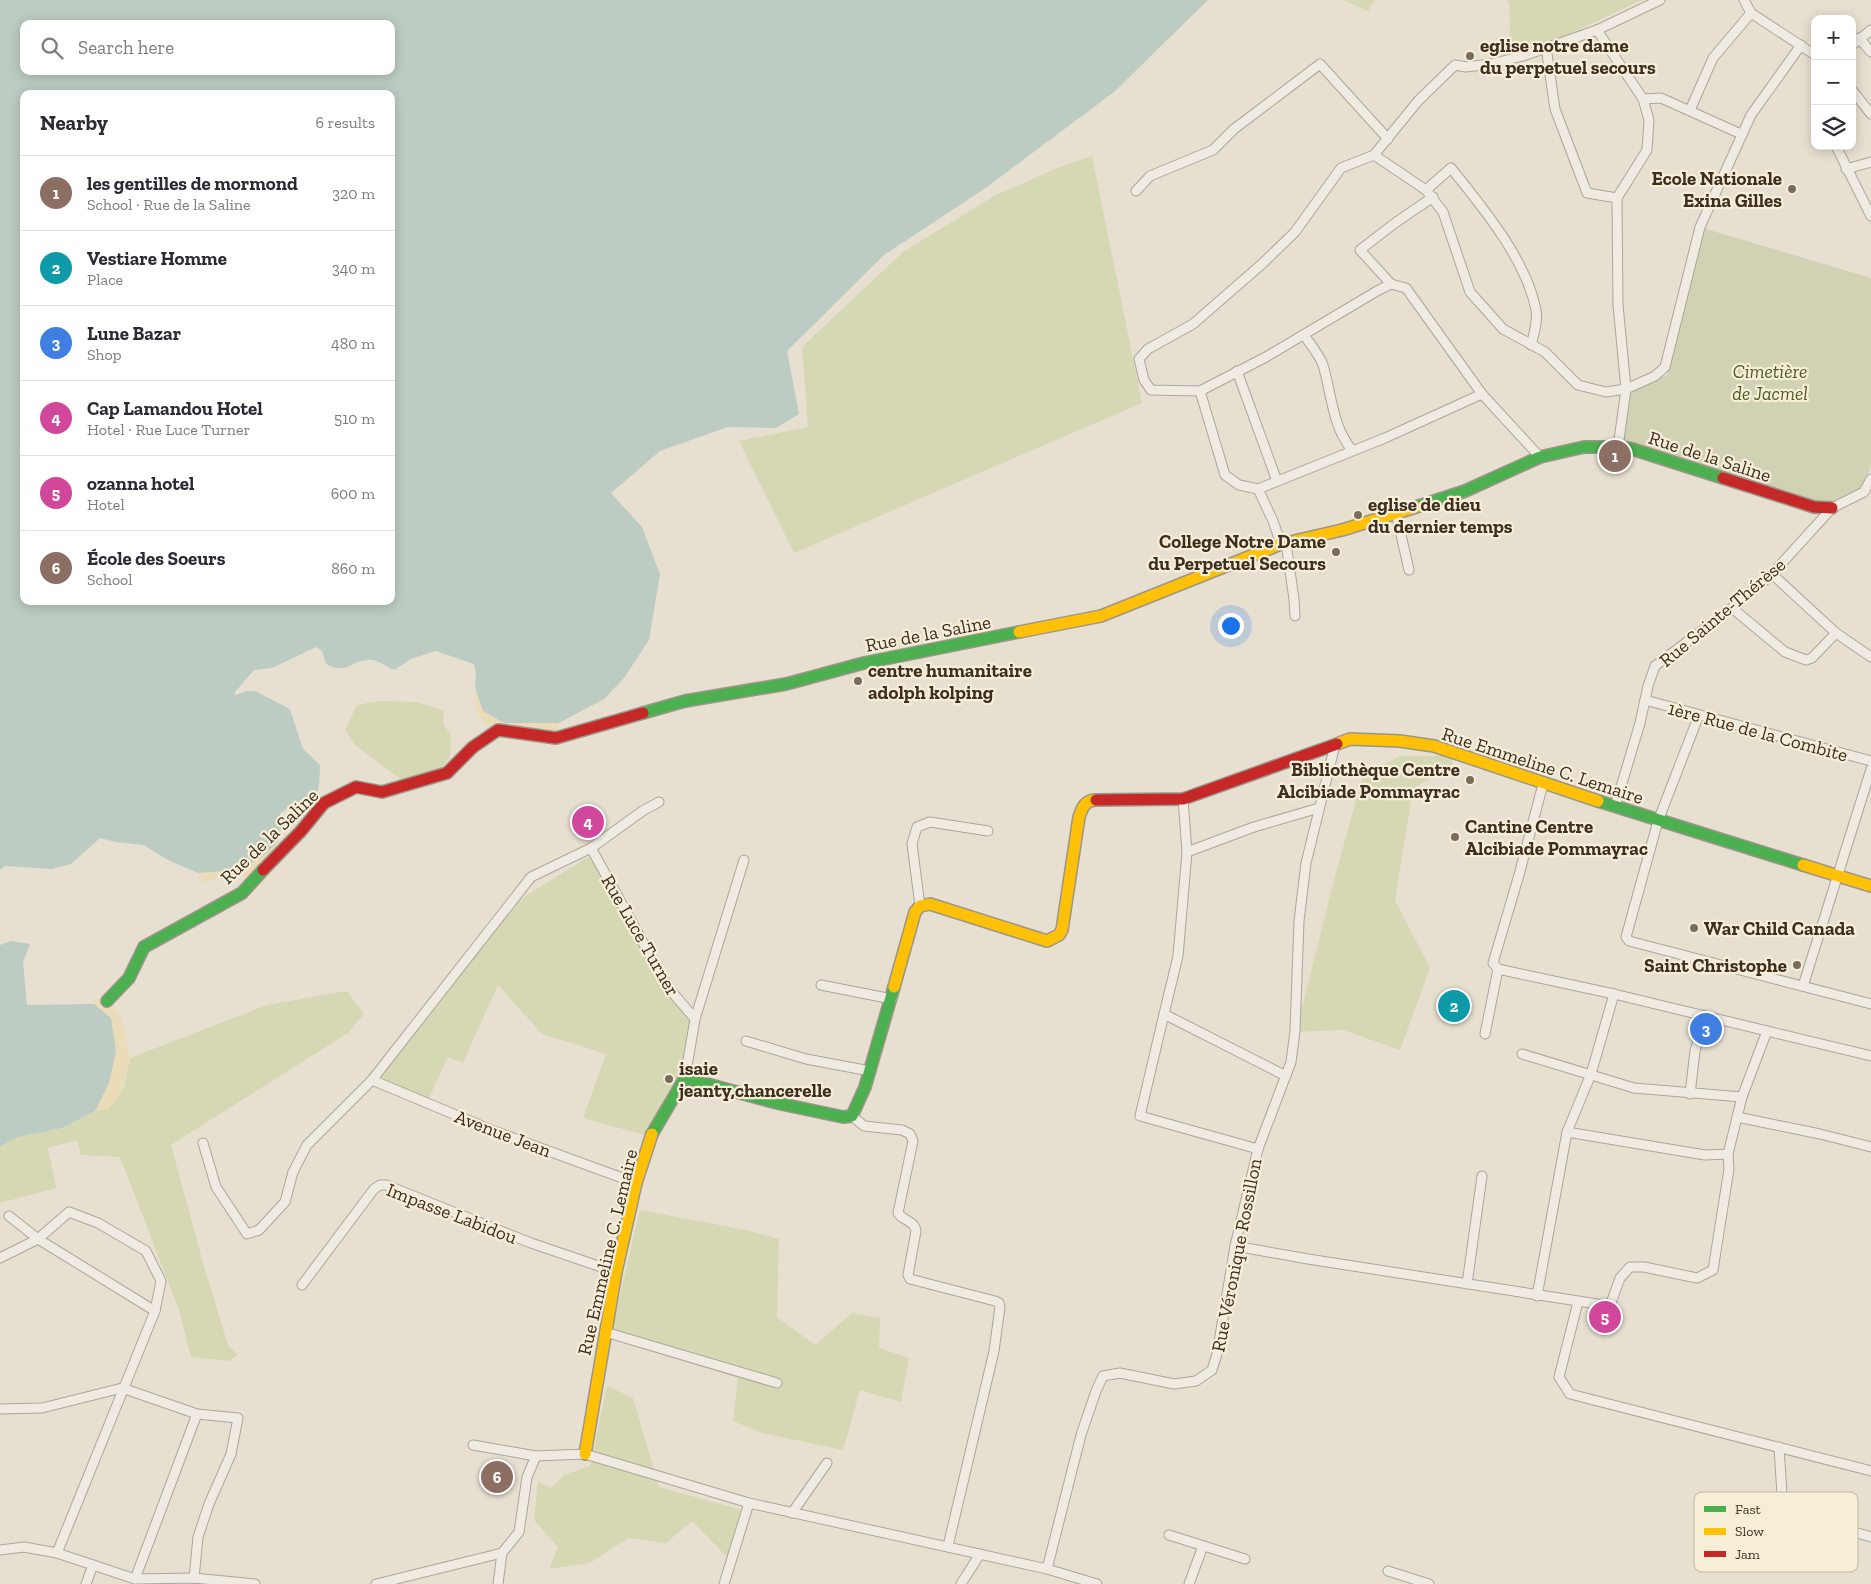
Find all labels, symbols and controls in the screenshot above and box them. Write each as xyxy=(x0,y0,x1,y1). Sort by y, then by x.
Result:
map controls xyxy=(1811,15,1856,150)
button: + xyxy=(1811,15,1856,60)
search box xyxy=(20,20,395,75)
icon: search xyxy=(38,34,66,62)
place label: eglise notre dame du perpetuel secours xyxy=(1480,34,1656,79)
text: Search here xyxy=(78,36,174,59)
marker: eglise notre dame du perpetuel secours xyxy=(1464,50,1476,62)
button: − xyxy=(1811,60,1856,105)
button: layers xyxy=(1811,105,1856,150)
text: Nearby xyxy=(40,110,108,135)
text: 6 results xyxy=(315,113,375,132)
place label: Ecole Nationale Exina Gilles xyxy=(1651,167,1782,212)
text: les gentilles de mormond xyxy=(87,172,298,195)
marker: Ecole Nationale Exina Gilles xyxy=(1786,183,1798,195)
text: 1 xyxy=(53,184,59,203)
text: 320 m xyxy=(332,184,375,203)
text: School · Rue de la Saline xyxy=(87,195,251,214)
text: Vestiare Homme xyxy=(87,247,227,270)
text: 2 xyxy=(52,259,60,278)
text: 340 m xyxy=(332,259,375,278)
text: Place xyxy=(87,270,123,289)
text: Lune Bazar xyxy=(87,322,181,345)
text: 3 xyxy=(52,334,60,353)
text: 480 m xyxy=(331,334,375,353)
text: Shop xyxy=(87,345,122,364)
park label: Cimetière de Jacmel xyxy=(1732,360,1808,405)
text: Cap Lamandou Hotel xyxy=(87,397,263,420)
text: 4 xyxy=(51,409,61,428)
text: 510 m xyxy=(334,409,375,428)
text: Hotel · Rue Luce Turner xyxy=(87,420,250,439)
street label: Rue de la Saline xyxy=(1646,426,1774,487)
pin: 1 xyxy=(1599,437,1631,475)
text: ozanna hotel xyxy=(87,472,194,495)
text: 5 xyxy=(52,484,60,503)
text: 600 m xyxy=(331,484,375,503)
place label: eglise de dieu du dernier temps xyxy=(1368,493,1513,538)
text: Hotel xyxy=(87,495,125,514)
marker: eglise de dieu du dernier temps xyxy=(1352,509,1364,521)
place label: College Notre Dame du Perpetuel Secours xyxy=(1148,530,1326,575)
marker: College Notre Dame du Perpetuel Secours xyxy=(1330,546,1342,558)
text: École des Soeurs xyxy=(87,547,225,570)
street label: Rue Sainte-Thérèse xyxy=(1654,553,1790,672)
text: 6 xyxy=(52,559,60,578)
text: 860 m xyxy=(331,559,375,578)
text: School xyxy=(87,570,133,589)
street label: Rue de la Saline xyxy=(863,610,993,657)
your location xyxy=(1218,613,1244,639)
place label: centre humanitaire adolph kolping xyxy=(868,659,1032,704)
marker: centre humanitaire adolph kolping xyxy=(852,675,864,687)
street label: 1ère Rue de la Combite xyxy=(1665,696,1850,767)
street label: Rue Emmeline C. Lemaire xyxy=(1439,722,1647,809)
place label: Bibliothèque Centre Alcibiade Pommayrac xyxy=(1277,758,1460,803)
marker: Bibliothèque Centre Alcibiade Pommayrac xyxy=(1464,774,1476,786)
street label: Rue de la Saline xyxy=(216,784,323,889)
pin: 4 xyxy=(572,803,604,841)
place label: Cantine Centre Alcibiade Pommayrac xyxy=(1465,815,1648,860)
marker: Cantine Centre Alcibiade Pommayrac xyxy=(1449,831,1461,843)
street label: Rue Luce Turner xyxy=(597,870,685,1000)
place label: War Child Canada xyxy=(1704,917,1855,940)
marker: War Child Canada xyxy=(1688,922,1700,934)
place label: Saint Christophe xyxy=(1644,954,1787,977)
marker: Saint Christophe xyxy=(1791,959,1803,971)
pin: 2 xyxy=(1438,987,1470,1025)
pin: 3 xyxy=(1690,1010,1722,1048)
place label: isaie jeanty,chancerelle xyxy=(678,1057,832,1102)
marker: isaie jeanty,chancerelle xyxy=(663,1073,675,1085)
street label: Avenue Jean xyxy=(451,1105,554,1162)
street label: Rue Emmeline C. Lemaire xyxy=(573,1147,642,1357)
street label: Rue Véronique Rossillon xyxy=(1206,1156,1267,1354)
street label: Impasse Labidou xyxy=(383,1178,521,1249)
pin: 5 xyxy=(1589,1298,1621,1336)
pin: 6 xyxy=(481,1458,513,1496)
legend xyxy=(1694,1492,1858,1572)
text: Fast xyxy=(1735,1501,1762,1518)
text: Slow xyxy=(1735,1523,1764,1540)
text: Jam xyxy=(1735,1546,1760,1563)

